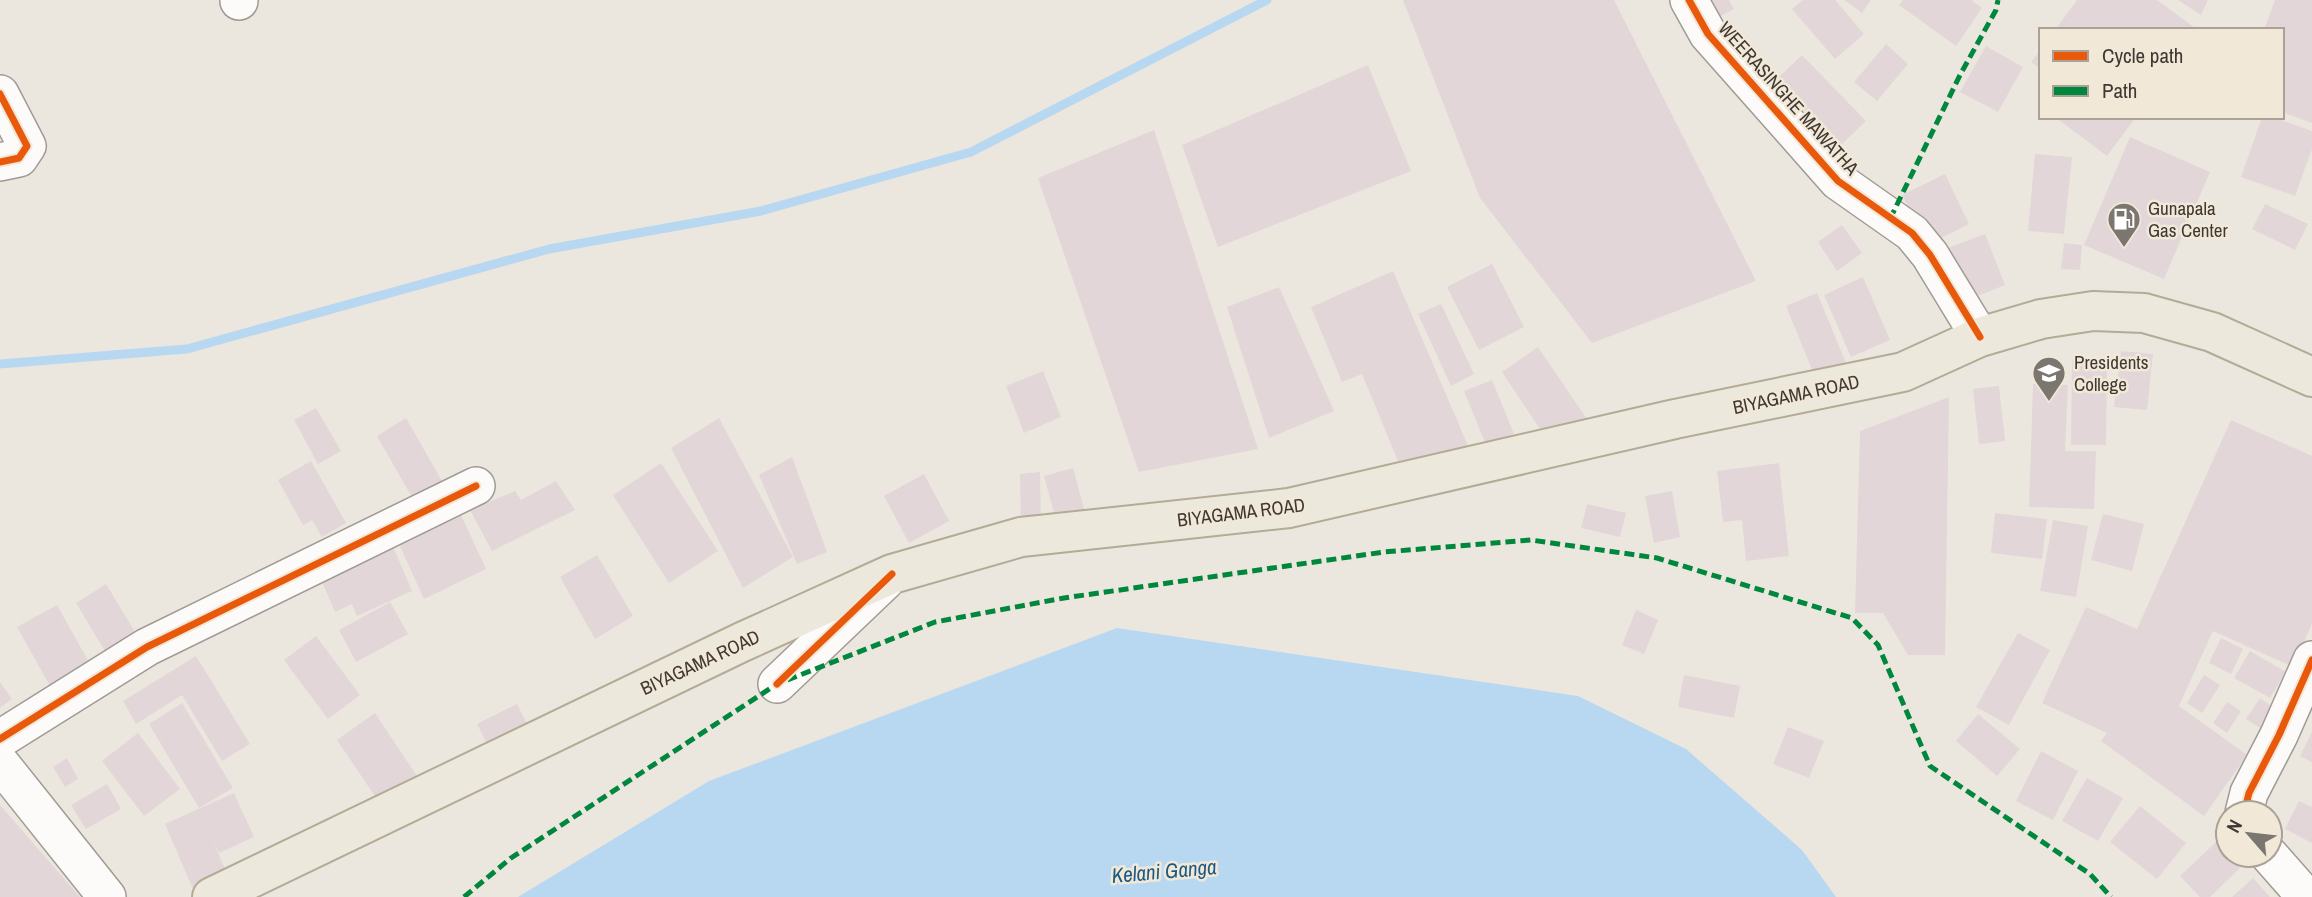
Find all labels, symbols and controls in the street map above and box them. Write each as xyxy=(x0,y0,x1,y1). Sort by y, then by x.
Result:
street label: WEERASINGHE MAWATHA xyxy=(1713,16,1865,181)
legend xyxy=(2039,28,2284,119)
text: Cycle path xyxy=(2102,41,2183,70)
text: Path xyxy=(2102,76,2137,105)
place label: Gunapala Gas Center xyxy=(2148,195,2228,243)
fuel station icon: Gunapala Gas Center xyxy=(2105,200,2143,249)
place label: Presidents College xyxy=(2074,349,2149,397)
school or university icon: Presidents College xyxy=(2030,354,2068,403)
street label: BIYAGAMA ROAD xyxy=(1730,368,1862,420)
street label: BIYAGAMA ROAD xyxy=(1176,491,1306,533)
street label: BIYAGAMA ROAD xyxy=(636,623,764,701)
north arrow xyxy=(2214,799,2284,869)
text: N xyxy=(2220,815,2248,837)
water label: Kelani Ganga xyxy=(1110,852,1218,890)

